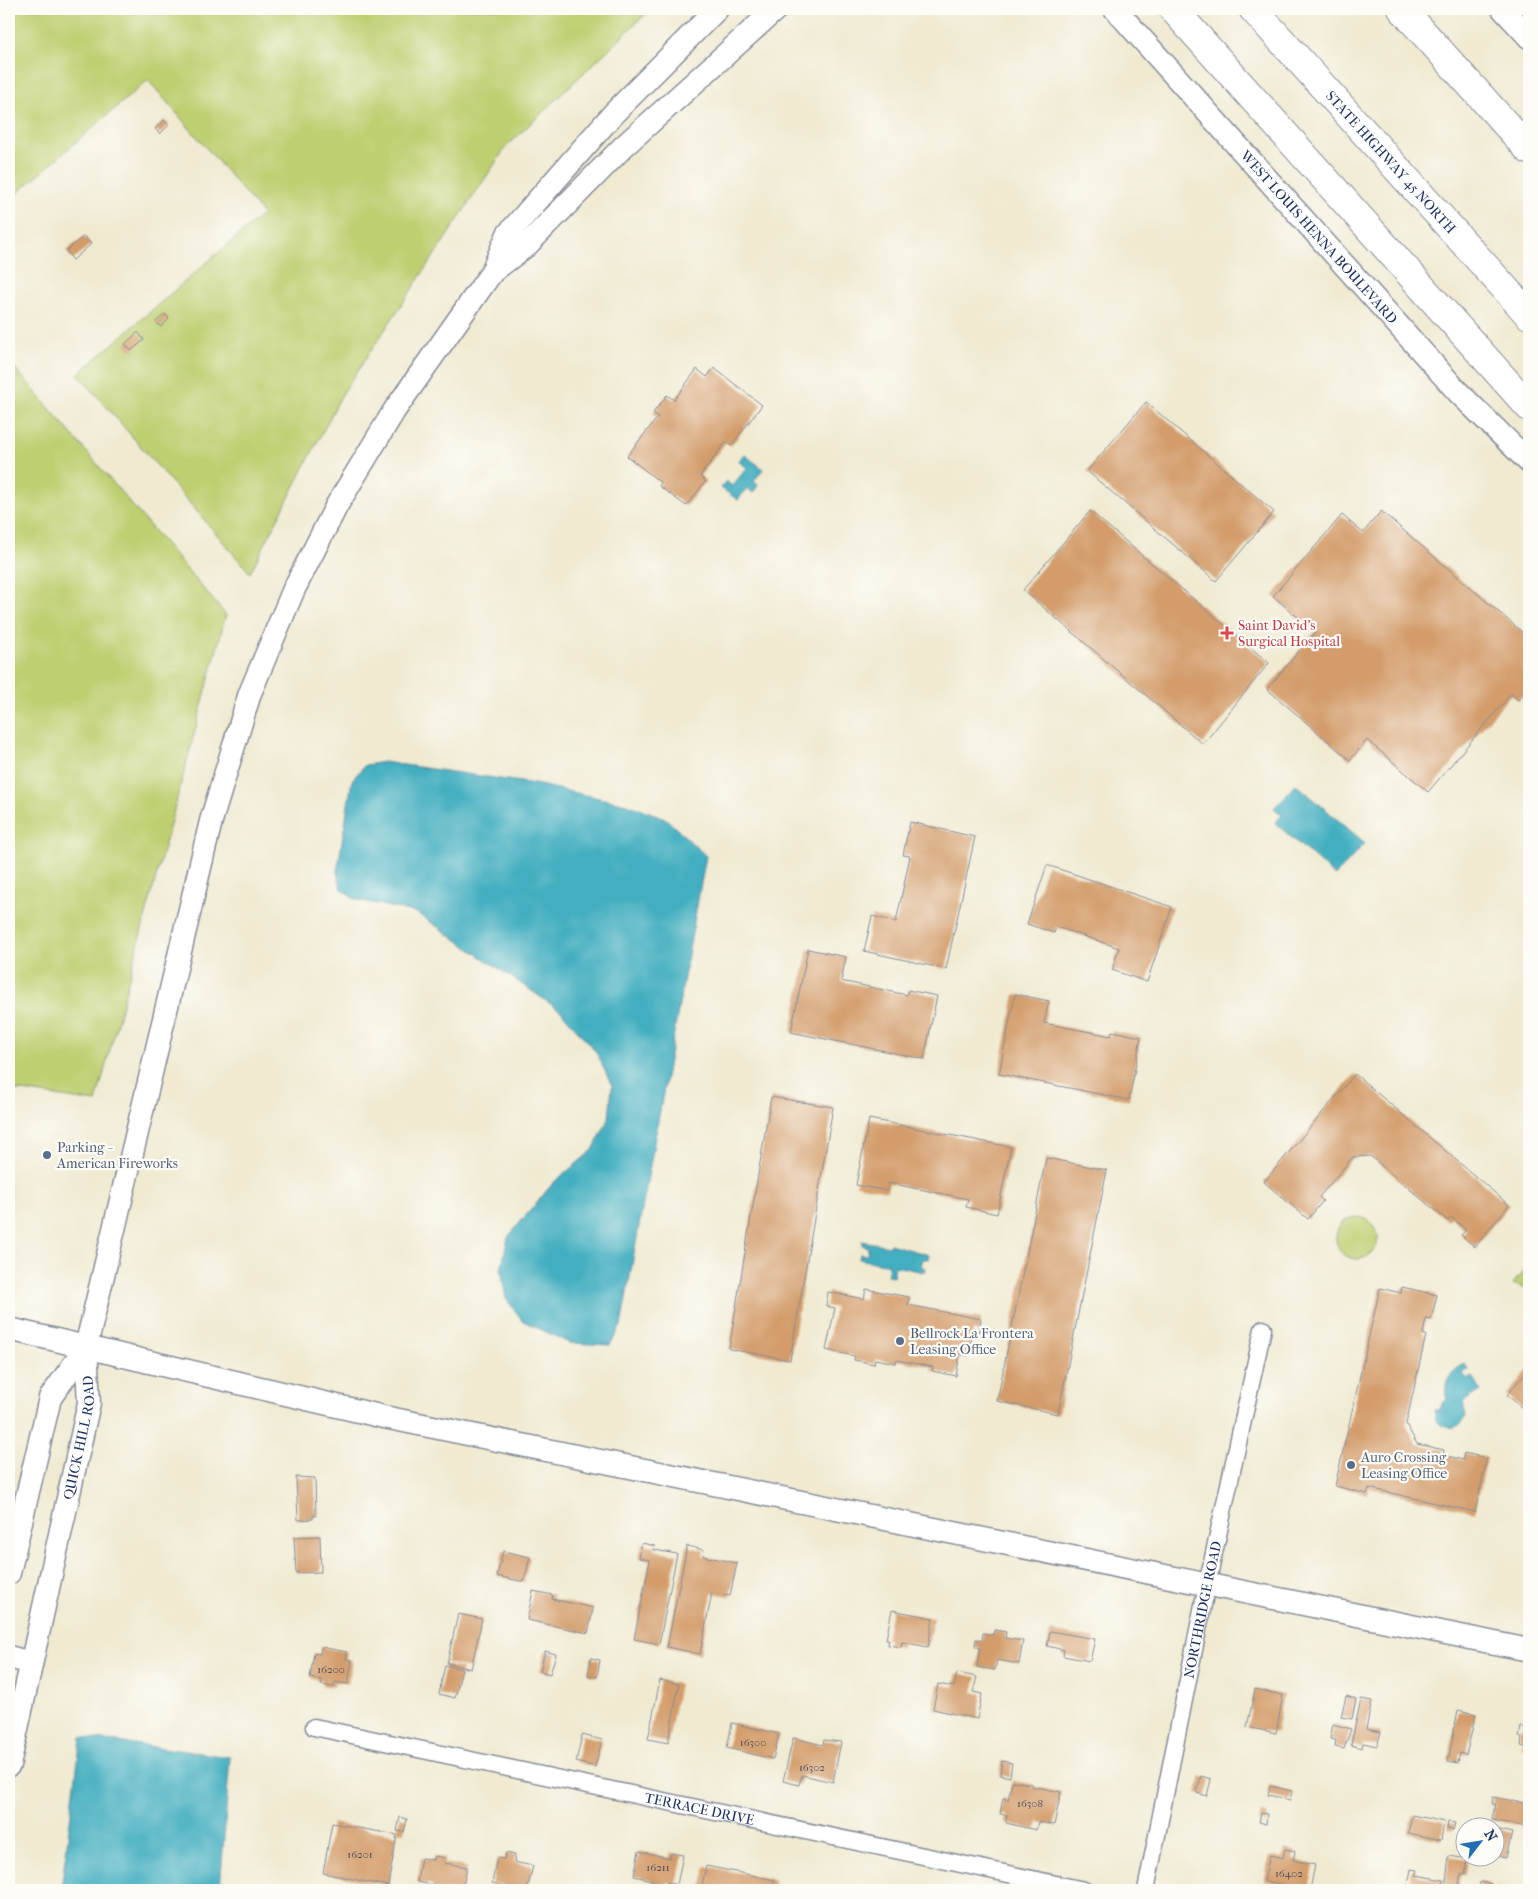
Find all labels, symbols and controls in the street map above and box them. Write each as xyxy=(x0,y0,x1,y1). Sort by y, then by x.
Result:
street label: STATE HIGHWAY 45 NORTH xyxy=(1322,87,1459,237)
street label: WEST LOUIS HENNA BOULEVARD xyxy=(1236,146,1401,328)
place label: Saint David's Surgical Hospital xyxy=(1238,617,1340,650)
marker: Saint David's Surgical Hospital xyxy=(1220,626,1234,640)
place label: Parking - American Fireworks xyxy=(56,1139,178,1172)
marker: Parking - American Fireworks xyxy=(41,1149,53,1161)
place label: Bellrock La Frontera Leasing Office xyxy=(910,1325,1034,1358)
marker: Bellrock La Frontera Leasing Office xyxy=(894,1335,906,1347)
street label: QUICK HILL ROAD xyxy=(60,1375,98,1501)
place label: Auro Crossing Leasing Office xyxy=(1360,1449,1447,1482)
marker: Auro Crossing Leasing Office xyxy=(1345,1459,1357,1471)
street label: NORTHRIDGE ROAD xyxy=(1181,1539,1225,1680)
house number: 16200 xyxy=(317,1663,345,1676)
house number: 16300 xyxy=(740,1736,766,1749)
house number: 16302 xyxy=(799,1761,825,1774)
street label: TERRACE DRIVE xyxy=(643,1789,756,1829)
house number: 16308 xyxy=(1017,1797,1043,1810)
north arrow xyxy=(1456,1816,1506,1866)
text: N xyxy=(1481,1827,1501,1845)
house number: 16201 xyxy=(347,1848,373,1861)
house number: 16211 xyxy=(646,1861,670,1874)
house number: 16402 xyxy=(1275,1867,1303,1880)

